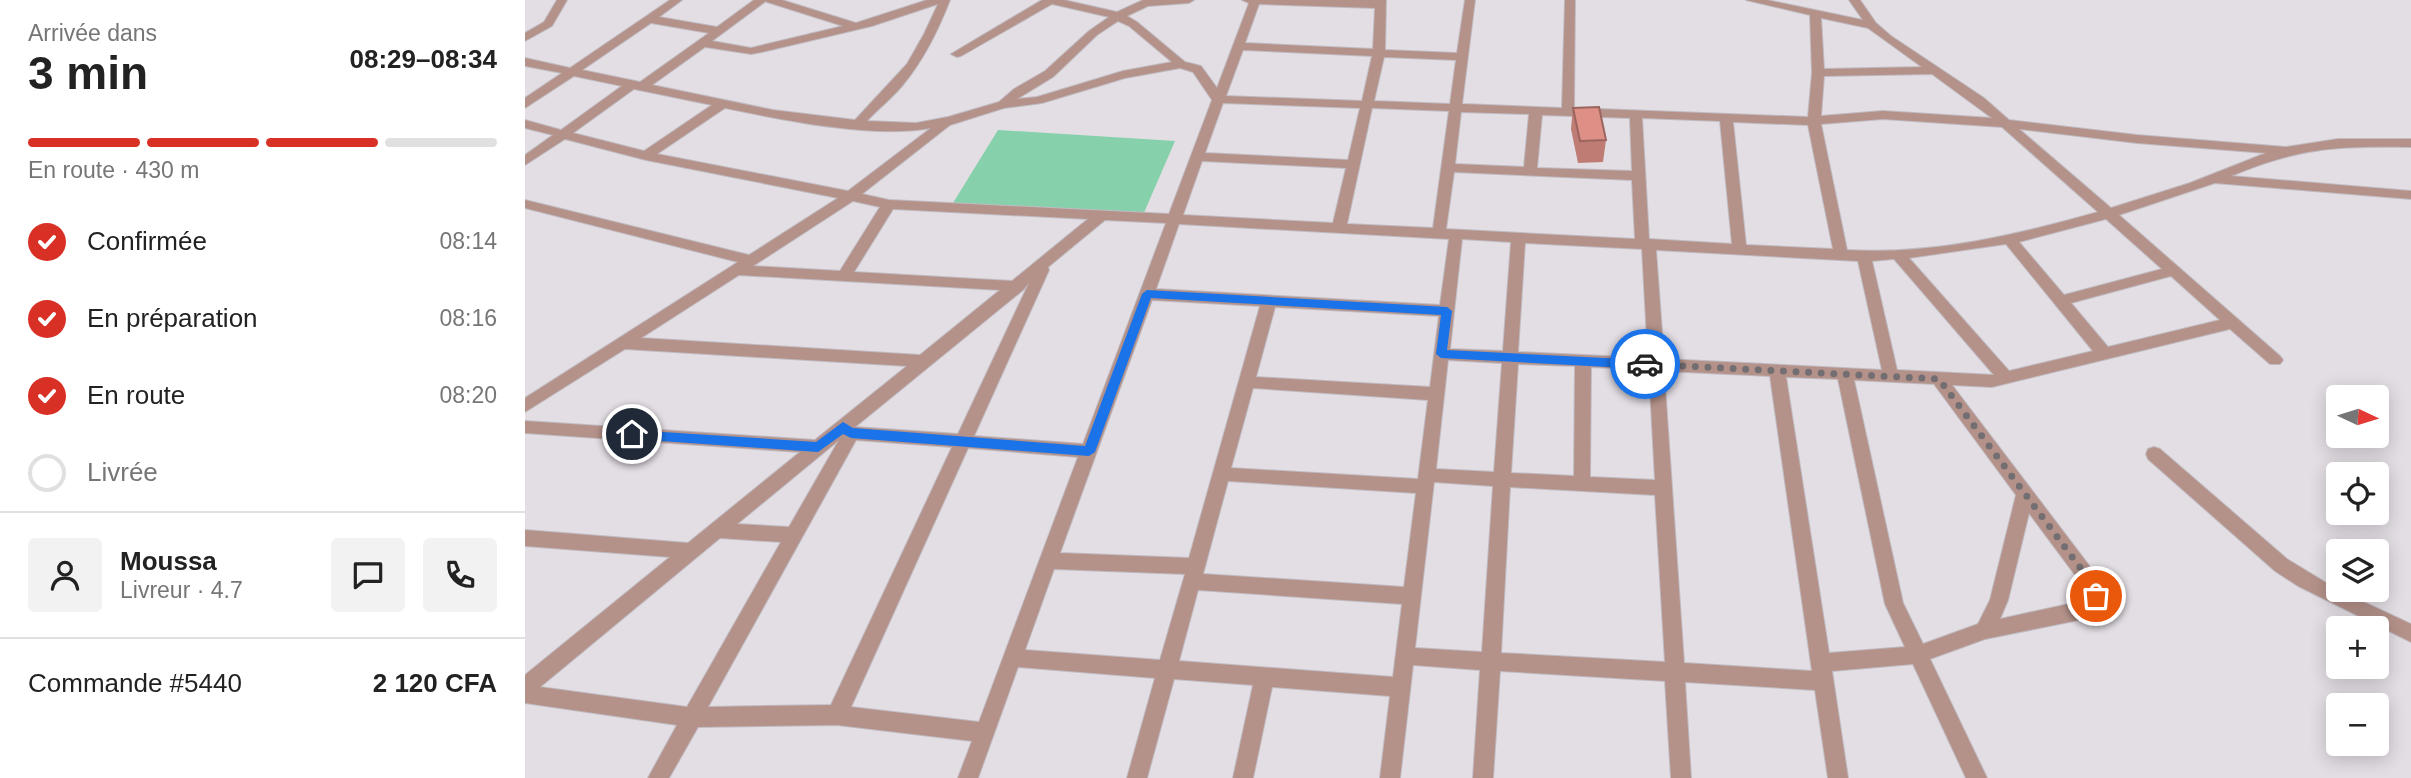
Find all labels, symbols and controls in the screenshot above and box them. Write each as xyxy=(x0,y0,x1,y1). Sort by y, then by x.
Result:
text: Arrivée dans xyxy=(28,20,157,46)
text: 08:29–08:34 xyxy=(350,44,497,74)
text: 3 min xyxy=(28,47,148,99)
text: En route · 430 m xyxy=(28,157,199,183)
icon: check xyxy=(28,223,66,261)
text: Confirmée xyxy=(87,226,207,256)
text: 08:14 xyxy=(439,228,497,254)
icon: check xyxy=(28,300,66,338)
text: En préparation xyxy=(87,303,258,333)
text: 08:16 xyxy=(439,305,497,331)
courier xyxy=(1610,329,1680,399)
icon: car xyxy=(1626,345,1664,383)
icon: check xyxy=(28,377,66,415)
text: En route xyxy=(87,380,185,410)
text: 08:20 xyxy=(439,382,497,408)
north arrow xyxy=(2326,385,2389,448)
map controls xyxy=(2326,385,2389,756)
pin xyxy=(602,404,662,464)
icon: home xyxy=(613,415,651,453)
text: Livrée xyxy=(87,457,158,487)
button: locate xyxy=(2326,462,2389,525)
button: person xyxy=(28,538,102,612)
button: chat xyxy=(331,538,405,612)
button: phone xyxy=(423,538,497,612)
button: layers xyxy=(2326,539,2389,602)
text: Moussa xyxy=(120,546,217,576)
pin xyxy=(2066,566,2126,626)
text: Livreur · 4.7 xyxy=(120,577,243,603)
icon: bag xyxy=(2077,577,2115,615)
button: + xyxy=(2326,616,2389,679)
text: Commande #5440 xyxy=(28,668,242,698)
text: 2 120 CFA xyxy=(373,668,497,698)
button: − xyxy=(2326,693,2389,756)

